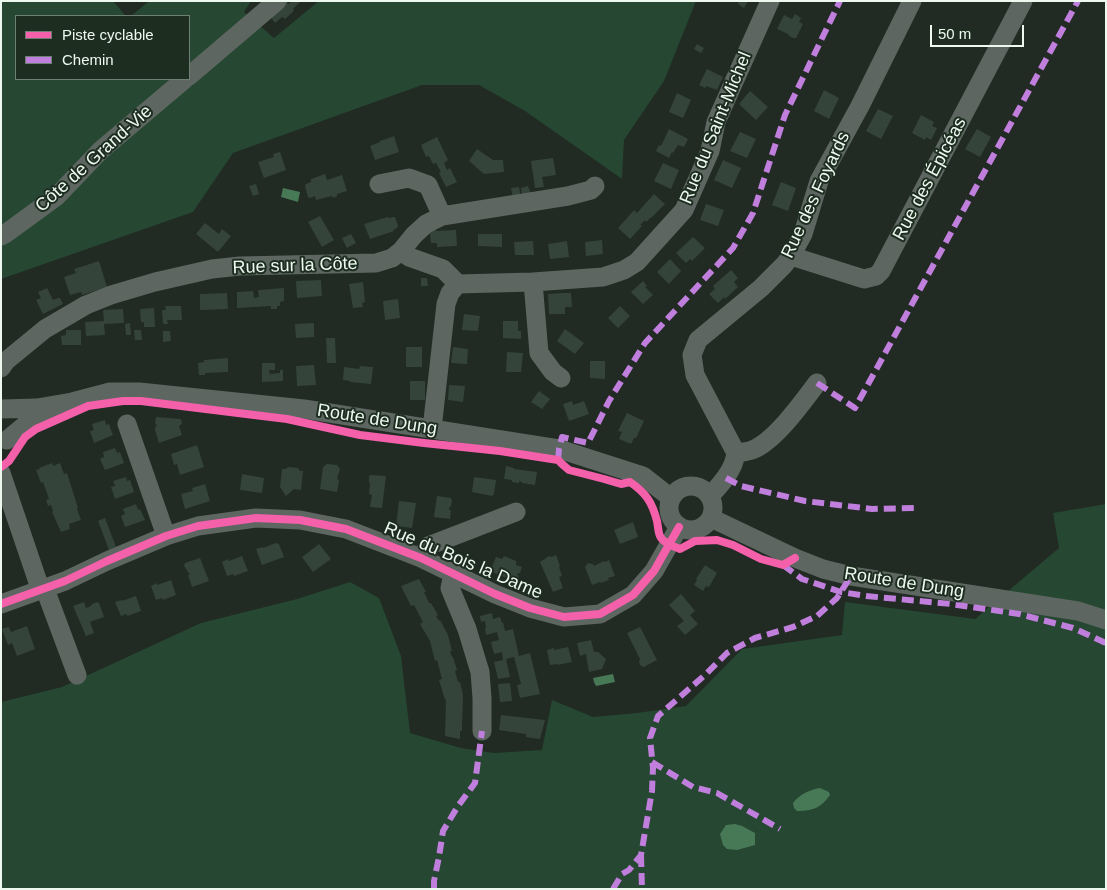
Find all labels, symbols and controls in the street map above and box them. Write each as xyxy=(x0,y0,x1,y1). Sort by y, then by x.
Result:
legend xyxy=(15,15,190,80)
scale bar xyxy=(932,15,1026,47)
text: 50 m xyxy=(938,25,971,42)
text: Piste cyclable xyxy=(62,26,154,43)
street label: Rue du Saint-Michel xyxy=(676,49,756,207)
text: Chemin xyxy=(62,51,114,68)
street label: Côte de Grand-Vie xyxy=(31,101,157,217)
street label: Rue des Épicéas xyxy=(889,114,971,244)
street label: Rue des Foyards xyxy=(777,128,855,262)
street label: Rue sur la Côte xyxy=(232,253,358,279)
street label: Route de Dung xyxy=(316,400,438,440)
street label: Rue du Bois la Dame xyxy=(380,518,546,604)
street label: Route de Dung xyxy=(843,563,965,603)

